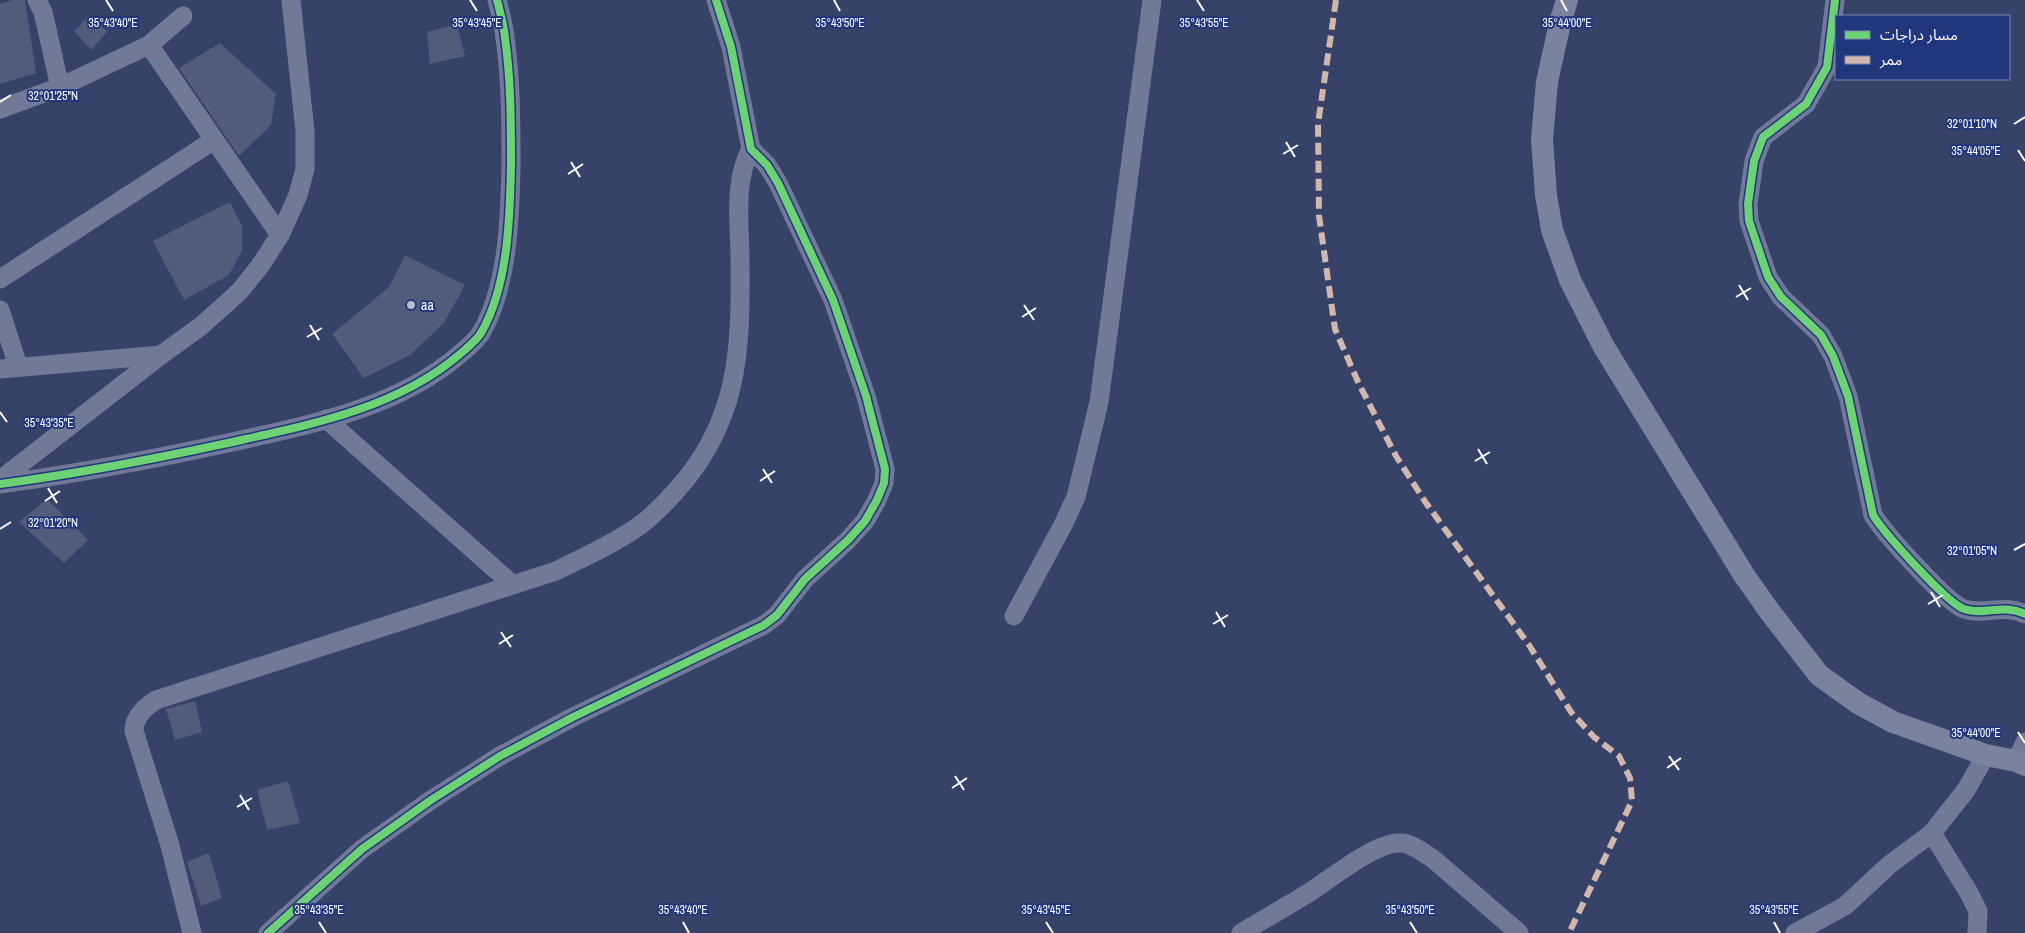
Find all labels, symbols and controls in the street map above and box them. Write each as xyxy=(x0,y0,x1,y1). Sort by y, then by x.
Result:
text: 35°43'40"E xyxy=(88,15,138,31)
text: 35°43'45"E xyxy=(452,15,502,31)
text: 35°43'50"E xyxy=(815,15,865,31)
text: 35°43'55"E xyxy=(1179,15,1229,31)
text: 35°44'00"E xyxy=(1542,15,1592,31)
legend xyxy=(1835,15,2010,80)
text: مسار دراجات xyxy=(1880,24,1958,45)
text: ممر xyxy=(1879,49,1903,70)
text: 32°01'25"N xyxy=(28,88,78,104)
text: 32°01'10"N xyxy=(1947,116,1997,132)
text: 35°44'05"E xyxy=(1951,143,2001,159)
place label: aa xyxy=(421,296,434,314)
marker: aa xyxy=(405,299,417,311)
text: 35°43'35"E xyxy=(24,415,74,431)
text: 32°01'20"N xyxy=(28,515,78,531)
text: 32°01'05"N xyxy=(1947,543,1997,559)
text: 35°44'00"E xyxy=(1951,725,2001,741)
text: 35°43'35"E xyxy=(294,902,344,918)
text: 35°43'40"E xyxy=(658,902,708,918)
text: 35°43'45"E xyxy=(1021,902,1071,918)
text: 35°43'50"E xyxy=(1385,902,1435,918)
text: 35°43'55"E xyxy=(1749,902,1799,918)

